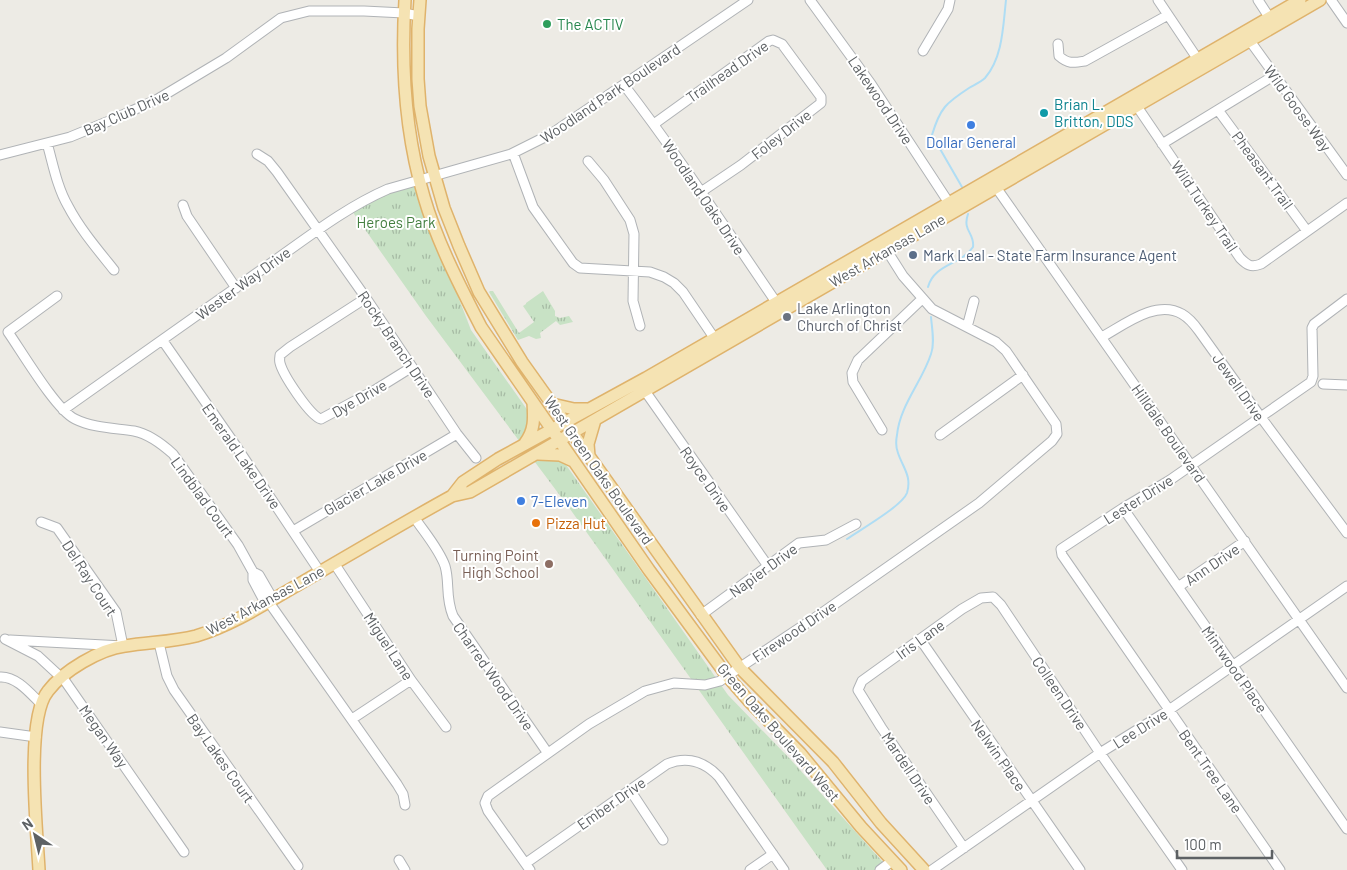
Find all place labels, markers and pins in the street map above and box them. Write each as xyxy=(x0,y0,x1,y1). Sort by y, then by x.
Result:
place label: The ACTIV xyxy=(557,15,624,33)
marker: The ACTIV xyxy=(541,18,553,30)
place label: Brian L. Britton, DDS xyxy=(1054,95,1134,130)
marker: Brian L. Britton, DDS xyxy=(1038,107,1050,119)
marker: Dollar General xyxy=(965,119,977,131)
place label: Dollar General xyxy=(926,133,1016,151)
place label: Mark Leal - State Farm Insurance Agent xyxy=(923,246,1177,264)
marker: Mark Leal - State Farm Insurance Agent xyxy=(907,249,919,261)
place label: Lake Arlington Church of Christ xyxy=(797,299,902,334)
marker: Lake Arlington Church of Christ xyxy=(781,311,793,323)
place label: 7-Eleven xyxy=(531,492,587,510)
marker: 7-Eleven xyxy=(515,495,527,507)
place label: Pizza Hut xyxy=(546,514,606,532)
marker: Pizza Hut xyxy=(530,517,542,529)
place label: Turning Point High School xyxy=(452,546,539,581)
marker: Turning Point High School xyxy=(543,558,555,570)

